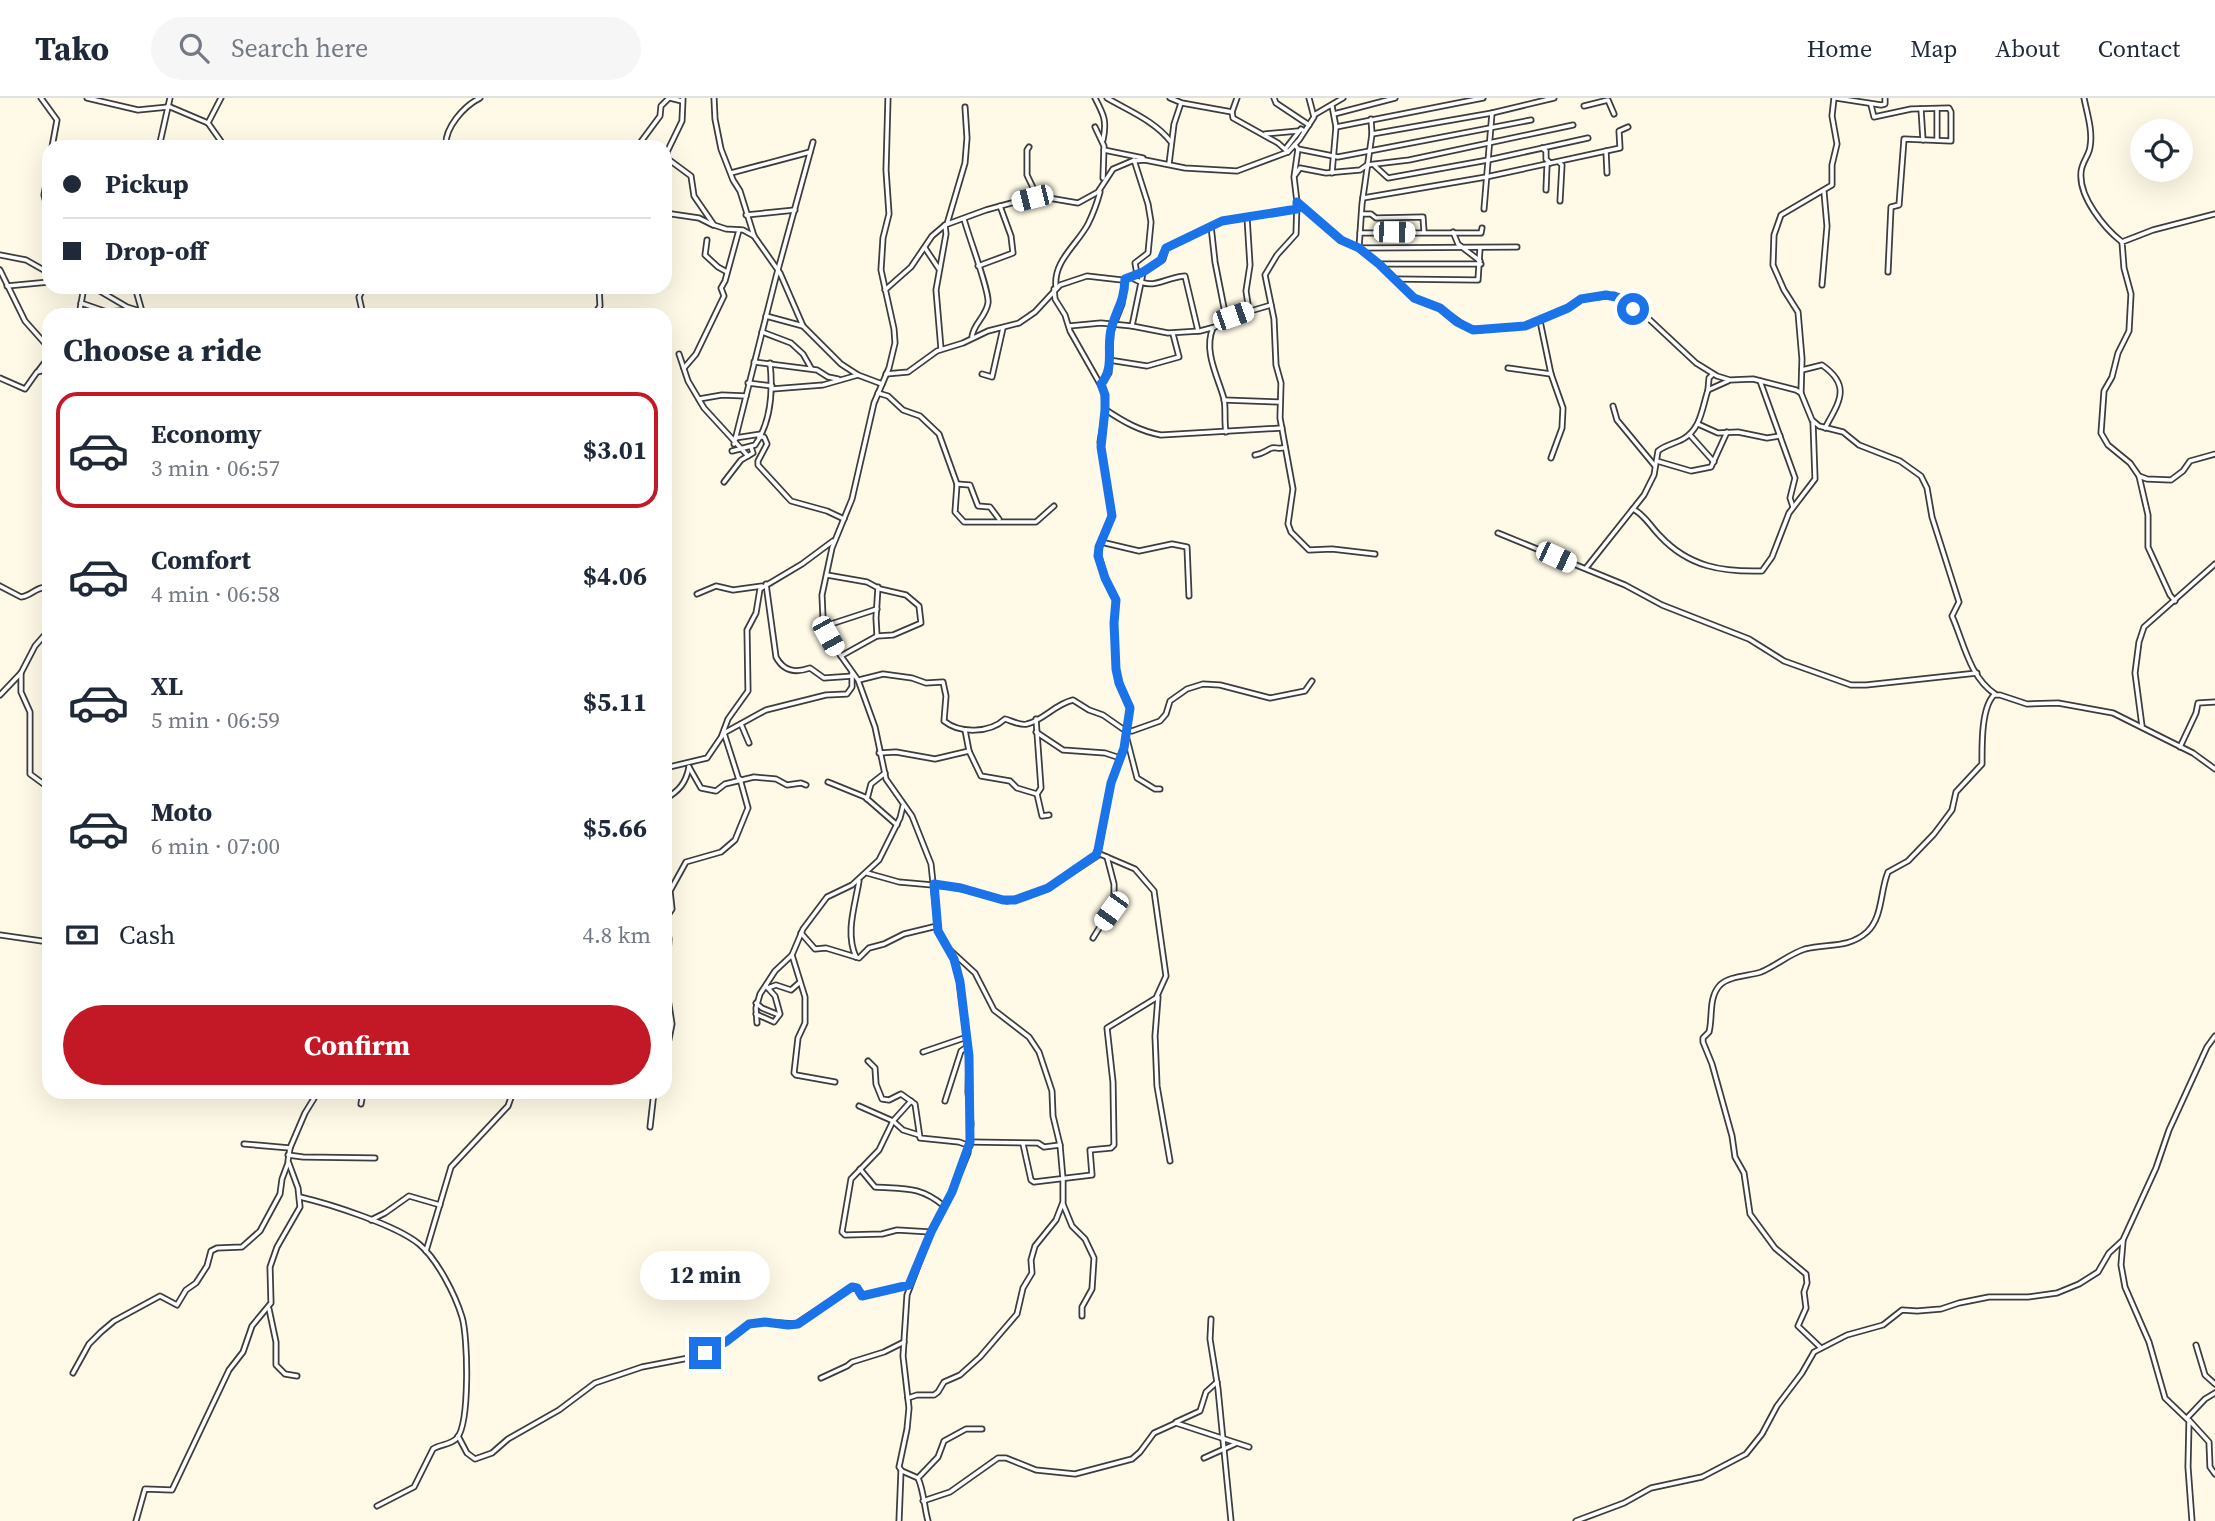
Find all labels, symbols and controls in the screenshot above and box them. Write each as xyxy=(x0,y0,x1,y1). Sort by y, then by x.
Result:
search box xyxy=(151,17,641,80)
text: Tako xyxy=(35,26,109,71)
icon: search xyxy=(175,29,213,67)
text: Search here xyxy=(231,30,368,66)
text: Home xyxy=(1807,32,1872,65)
text: Map xyxy=(1910,32,1957,65)
text: About xyxy=(1995,32,2060,65)
text: Contact xyxy=(2098,32,2180,65)
map controls xyxy=(2130,119,2193,182)
button: locate xyxy=(2130,119,2193,182)
text: Pickup xyxy=(105,166,189,202)
car xyxy=(1010,183,1055,213)
car xyxy=(1373,221,1416,243)
text: Drop-off xyxy=(105,233,207,269)
route start xyxy=(1617,293,1649,325)
car xyxy=(1210,299,1257,333)
text: Choose a ride xyxy=(63,328,262,372)
text: Economy xyxy=(151,416,262,452)
icon: car xyxy=(67,419,130,482)
text: $3.01 xyxy=(583,432,647,468)
text: 3 min · 06:57 xyxy=(151,452,280,484)
car xyxy=(1533,539,1580,575)
text: Comfort xyxy=(151,542,251,578)
icon: car xyxy=(67,545,130,608)
text: $4.06 xyxy=(583,558,647,594)
text: 4 min · 06:58 xyxy=(151,578,280,610)
car xyxy=(809,613,848,659)
text: XL xyxy=(151,668,183,704)
icon: car xyxy=(67,671,130,734)
text: $5.11 xyxy=(583,684,647,720)
text: 5 min · 06:59 xyxy=(151,704,280,736)
text: Moto xyxy=(151,794,212,830)
icon: car xyxy=(67,797,130,860)
text: $5.66 xyxy=(583,810,647,846)
text: 6 min · 07:00 xyxy=(151,830,280,862)
car xyxy=(1091,888,1132,934)
icon: cash xyxy=(63,916,101,954)
text: Cash xyxy=(119,917,175,953)
text: 4.8 km xyxy=(582,919,651,951)
button: Confirm xyxy=(63,1005,651,1085)
callout: 12 min xyxy=(640,1252,770,1300)
text: 12 min xyxy=(669,1259,741,1291)
route end xyxy=(689,1337,721,1369)

